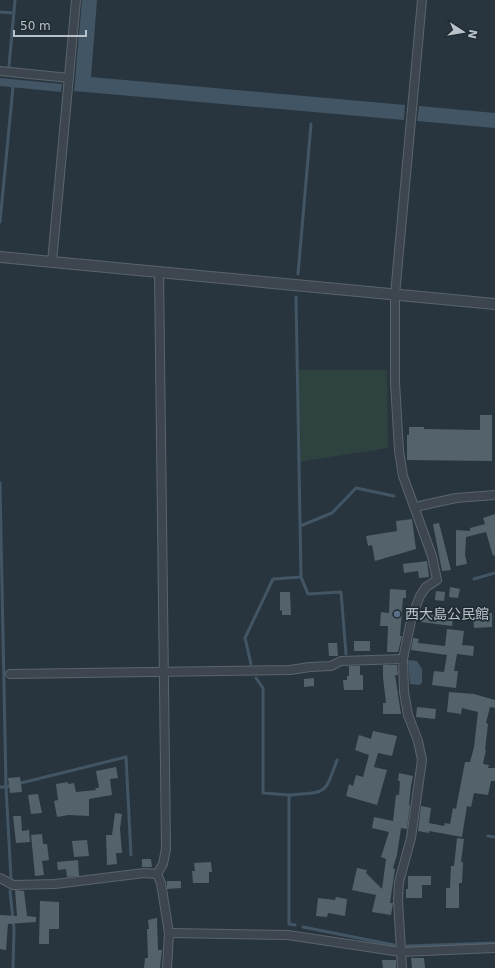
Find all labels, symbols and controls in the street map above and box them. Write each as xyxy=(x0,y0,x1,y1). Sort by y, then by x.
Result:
scale bar xyxy=(14,12,86,38)
north arrow xyxy=(443,12,483,52)
text: 50 m xyxy=(20,19,51,33)
text: N xyxy=(465,28,480,40)
place label: 西大島公民館 xyxy=(405,606,489,622)
marker: 西大島公民館 xyxy=(392,609,402,619)

